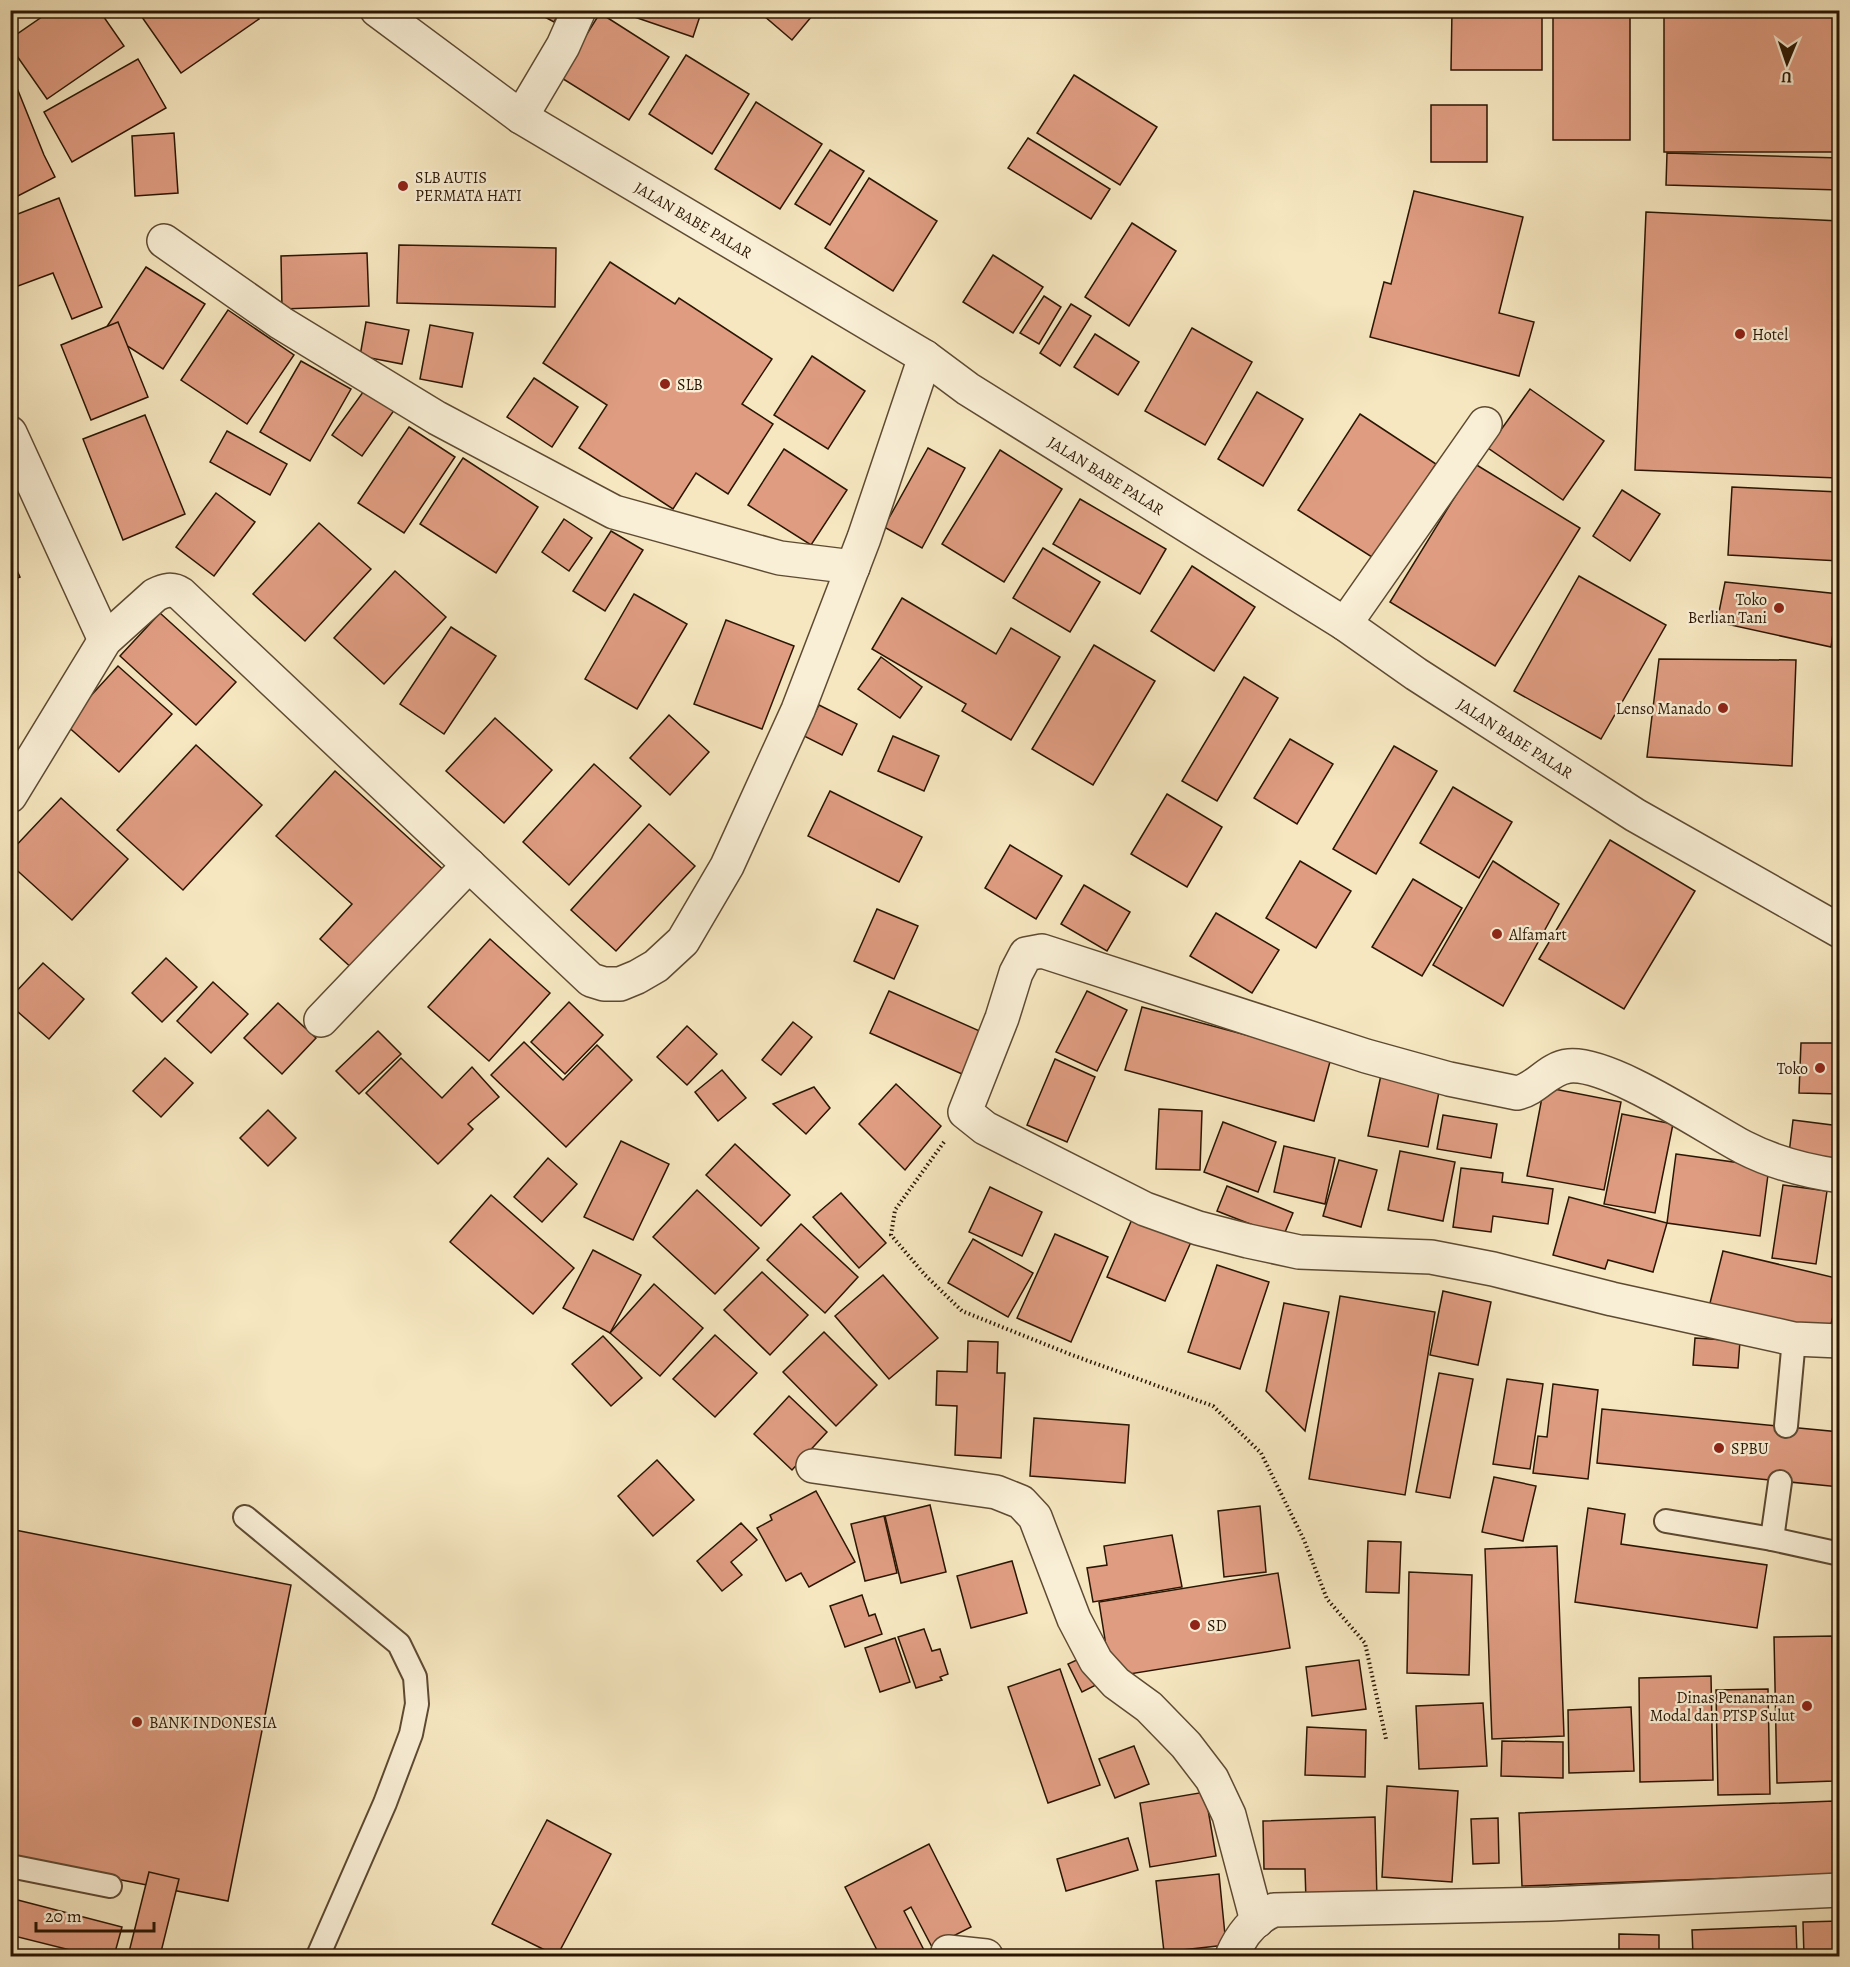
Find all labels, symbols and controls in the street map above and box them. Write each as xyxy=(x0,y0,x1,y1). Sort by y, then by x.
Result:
north arrow xyxy=(1757,33,1817,93)
text: U xyxy=(1780,66,1792,88)
place label: SLB AUTIS PERMATA HATI xyxy=(415,167,522,207)
street label: JALAN BABE PALAR xyxy=(630,177,756,264)
marker: SLB AUTIS PERMATA HATI xyxy=(396,179,410,193)
place label: Hotel xyxy=(1752,324,1788,346)
marker: Hotel xyxy=(1733,327,1747,341)
place label: SLB xyxy=(677,374,703,396)
marker: SLB xyxy=(658,377,672,391)
street label: JALAN BABE PALAR xyxy=(1043,431,1169,521)
place label: Toko Berlian Tani xyxy=(1688,589,1767,629)
marker: Toko Berlian Tani xyxy=(1772,601,1786,615)
street label: JALAN BABE PALAR xyxy=(1453,693,1577,784)
place label: Lenso Manado xyxy=(1616,698,1711,720)
marker: Lenso Manado xyxy=(1716,701,1730,715)
place label: Alfamart xyxy=(1508,924,1567,946)
marker: Alfamart xyxy=(1490,927,1504,941)
place label: Toko xyxy=(1777,1058,1808,1080)
marker: Toko xyxy=(1813,1061,1827,1075)
place label: SPBU xyxy=(1731,1438,1769,1460)
marker: SPBU xyxy=(1712,1441,1726,1455)
place label: SD xyxy=(1207,1615,1227,1637)
marker: SD xyxy=(1188,1618,1202,1632)
place label: Dinas Penanaman Modal dan PTSP Sulut xyxy=(1650,1687,1795,1727)
marker: Dinas Penanaman Modal dan PTSP Sulut xyxy=(1800,1699,1814,1713)
place label: BANK INDONESIA xyxy=(149,1712,277,1734)
marker: BANK INDONESIA xyxy=(130,1715,144,1729)
scale bar xyxy=(36,1895,154,1933)
text: 20 m xyxy=(45,1904,82,1928)

